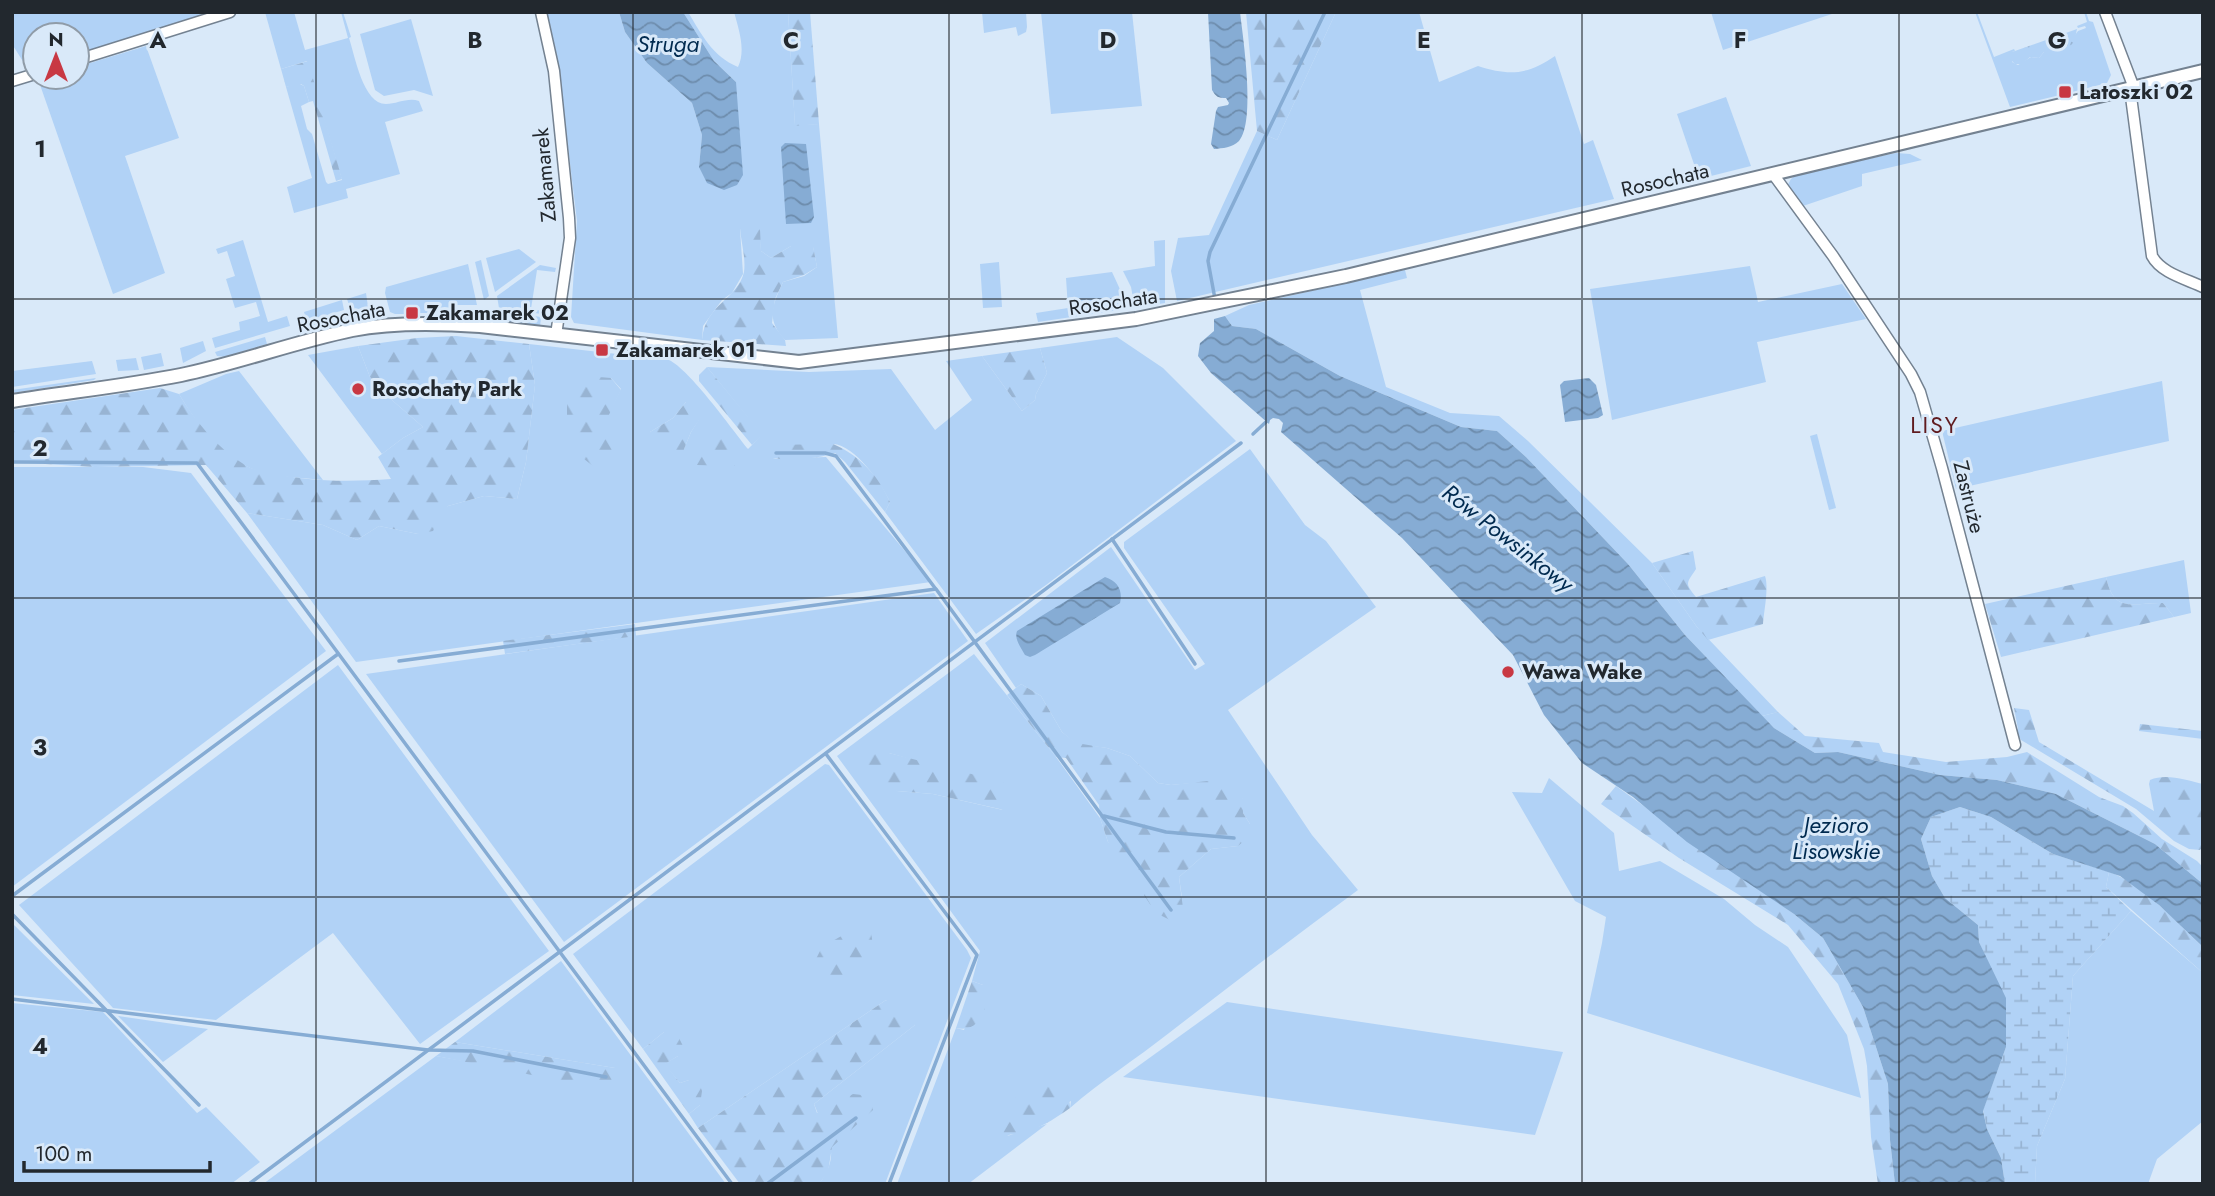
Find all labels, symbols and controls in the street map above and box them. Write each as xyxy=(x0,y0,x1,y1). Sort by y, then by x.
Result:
north arrow xyxy=(21,21,91,91)
text: A xyxy=(149,23,167,57)
text: B xyxy=(467,23,483,57)
text: C xyxy=(783,23,799,57)
text: D xyxy=(1100,23,1117,57)
text: E xyxy=(1417,23,1431,57)
text: F xyxy=(1734,23,1746,57)
text: G xyxy=(2048,23,2066,57)
text: N xyxy=(48,26,64,53)
water label: Struga xyxy=(637,27,699,61)
place label: Latoszki 02 xyxy=(2079,77,2193,107)
marker: Latoszki 02 xyxy=(2057,84,2073,100)
street label: Zakamarek xyxy=(526,126,564,223)
text: 1 xyxy=(34,132,46,166)
street label: Rosochata xyxy=(1618,155,1712,205)
street label: Rosochata xyxy=(1067,281,1159,323)
street label: Rosochata xyxy=(294,294,388,340)
place label: Zakamarek 02 xyxy=(426,298,569,328)
marker: Zakamarek 02 xyxy=(404,305,420,321)
place label: Zakamarek 01 xyxy=(616,335,756,365)
marker: Zakamarek 01 xyxy=(594,342,610,358)
place label: Rosochaty Park xyxy=(372,374,522,404)
marker: Rosochaty Park xyxy=(350,381,366,397)
district label: LISY xyxy=(1910,408,1960,442)
text: 2 xyxy=(32,431,48,465)
street label: Zastruże xyxy=(1946,458,1993,537)
water label: Rów Powsinkowy xyxy=(1435,476,1583,602)
place label: Wawa Wake xyxy=(1522,657,1643,687)
marker: Wawa Wake xyxy=(1500,664,1516,680)
text: 3 xyxy=(33,730,47,764)
water label: Jezioro Lisowskie xyxy=(1792,808,1880,868)
text: 4 xyxy=(32,1029,48,1063)
scale bar xyxy=(24,1130,210,1174)
text: 100 m xyxy=(35,1139,92,1169)

